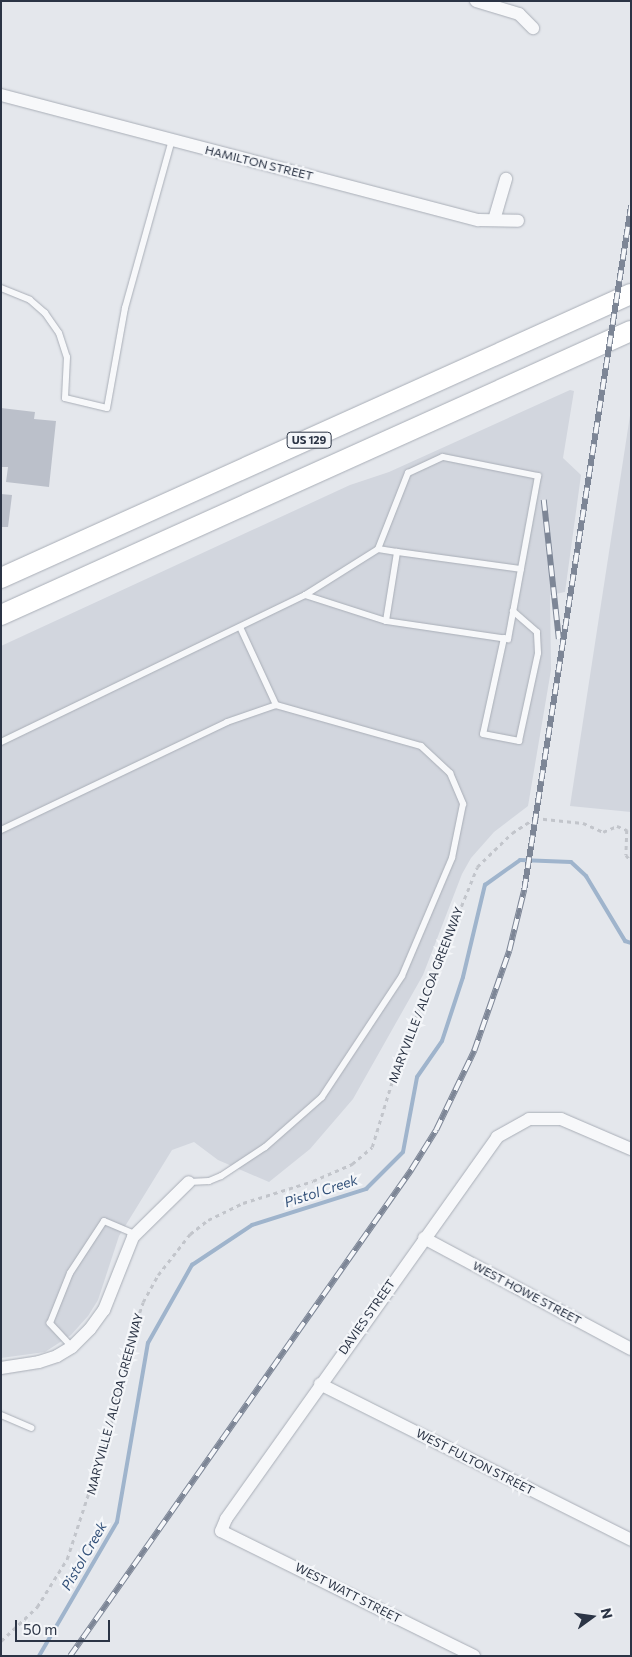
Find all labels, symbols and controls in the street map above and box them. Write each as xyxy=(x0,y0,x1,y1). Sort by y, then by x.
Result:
street label: HAMILTON STREET xyxy=(203,143,315,183)
road number: US 129 xyxy=(286,432,332,448)
street label: MARYVILLE / ALCOA GREENWAY xyxy=(386,905,466,1085)
water label: Pistol Creek xyxy=(282,1171,360,1211)
street label: WEST HOWE STREET xyxy=(470,1258,584,1328)
street label: DAVIES STREET xyxy=(336,1277,398,1357)
street label: MARYVILLE / ALCOA GREENWAY xyxy=(84,1312,146,1496)
street label: WEST FULTON STREET xyxy=(414,1426,536,1498)
water label: Pistol Creek xyxy=(58,1519,110,1593)
street label: WEST WATT STREET xyxy=(293,1560,403,1626)
north arrow xyxy=(567,1592,617,1642)
text: N xyxy=(598,1606,617,1620)
scale bar xyxy=(18,1610,112,1642)
text: 50 m xyxy=(23,1620,57,1638)

